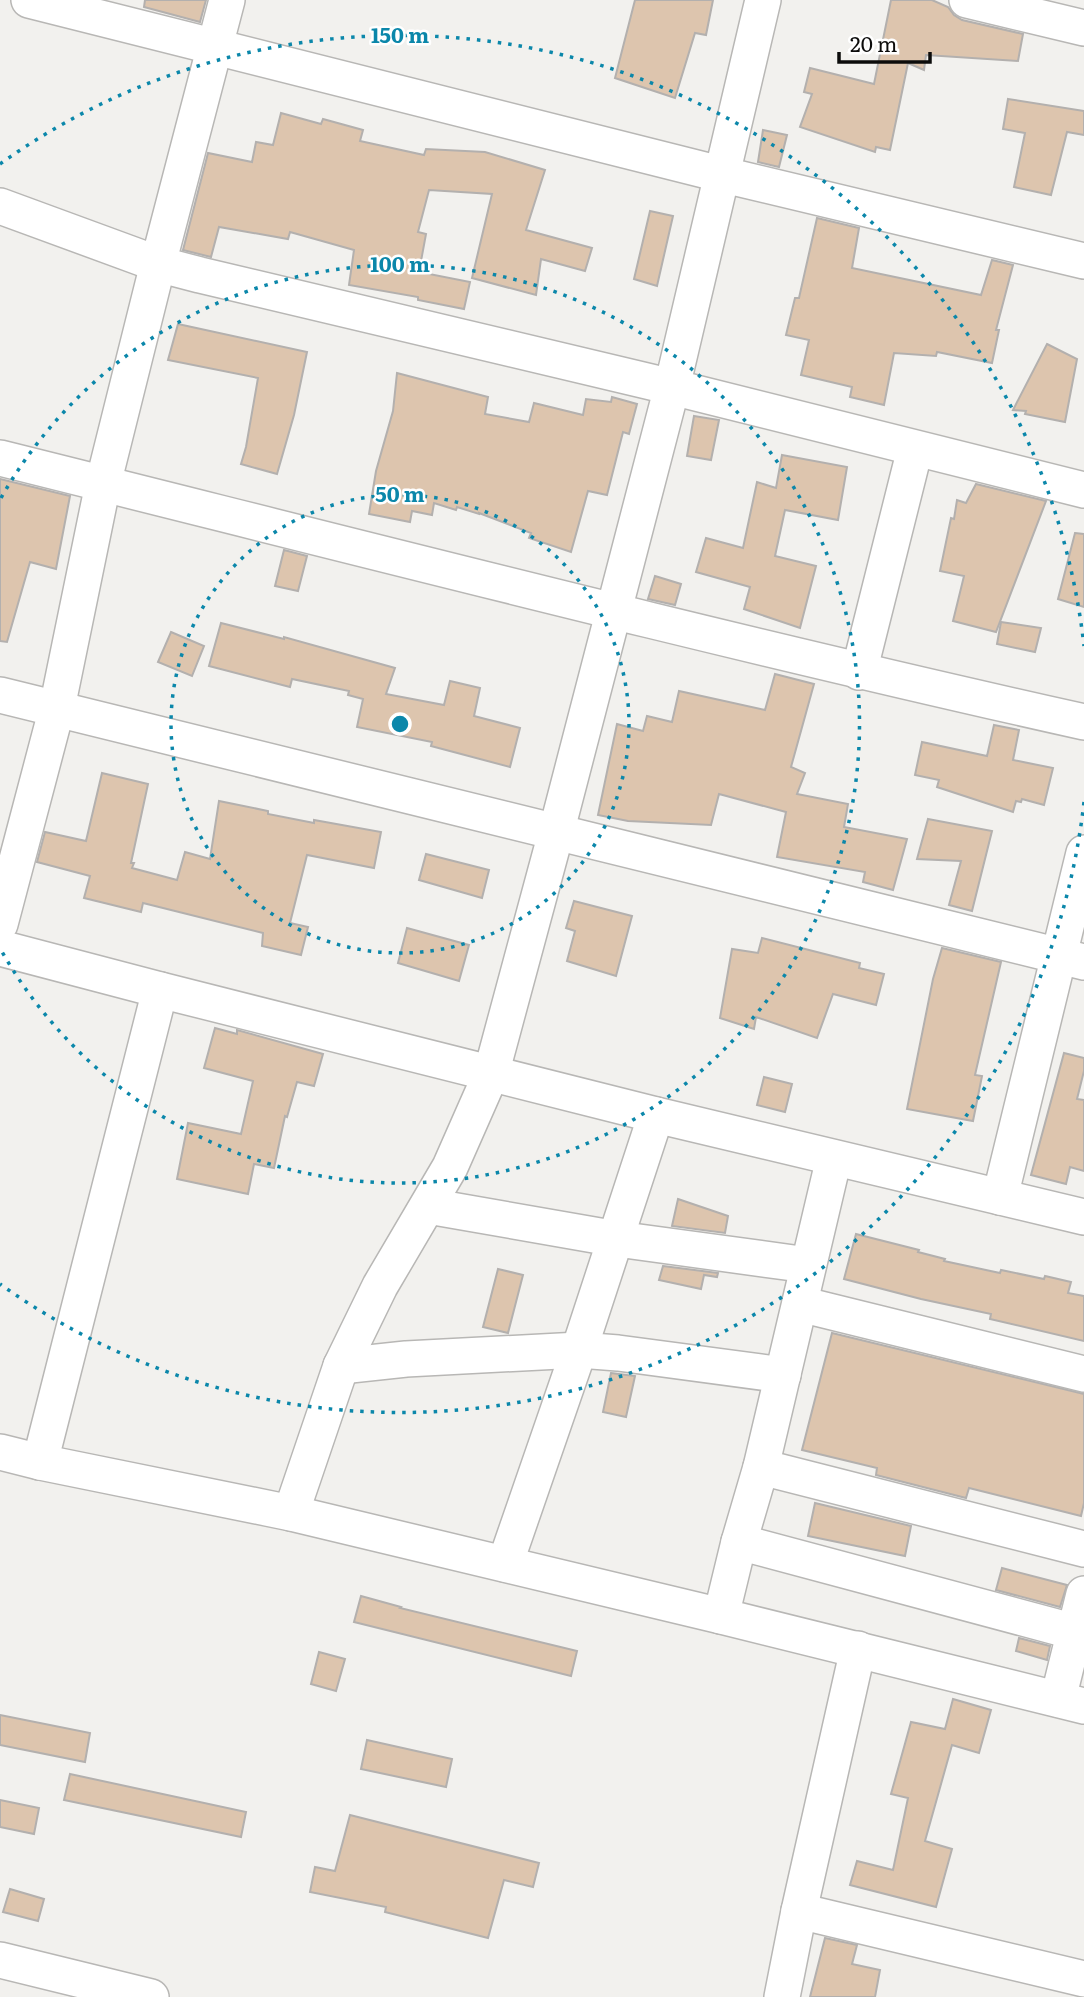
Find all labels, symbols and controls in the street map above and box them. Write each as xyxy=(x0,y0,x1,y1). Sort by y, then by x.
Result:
text: 150 m xyxy=(371,18,429,49)
scale bar xyxy=(839,21,930,65)
text: 20 m xyxy=(850,27,897,58)
text: 100 m xyxy=(370,247,430,278)
text: 50 m xyxy=(375,477,425,508)
centre of rings xyxy=(388,712,412,736)

